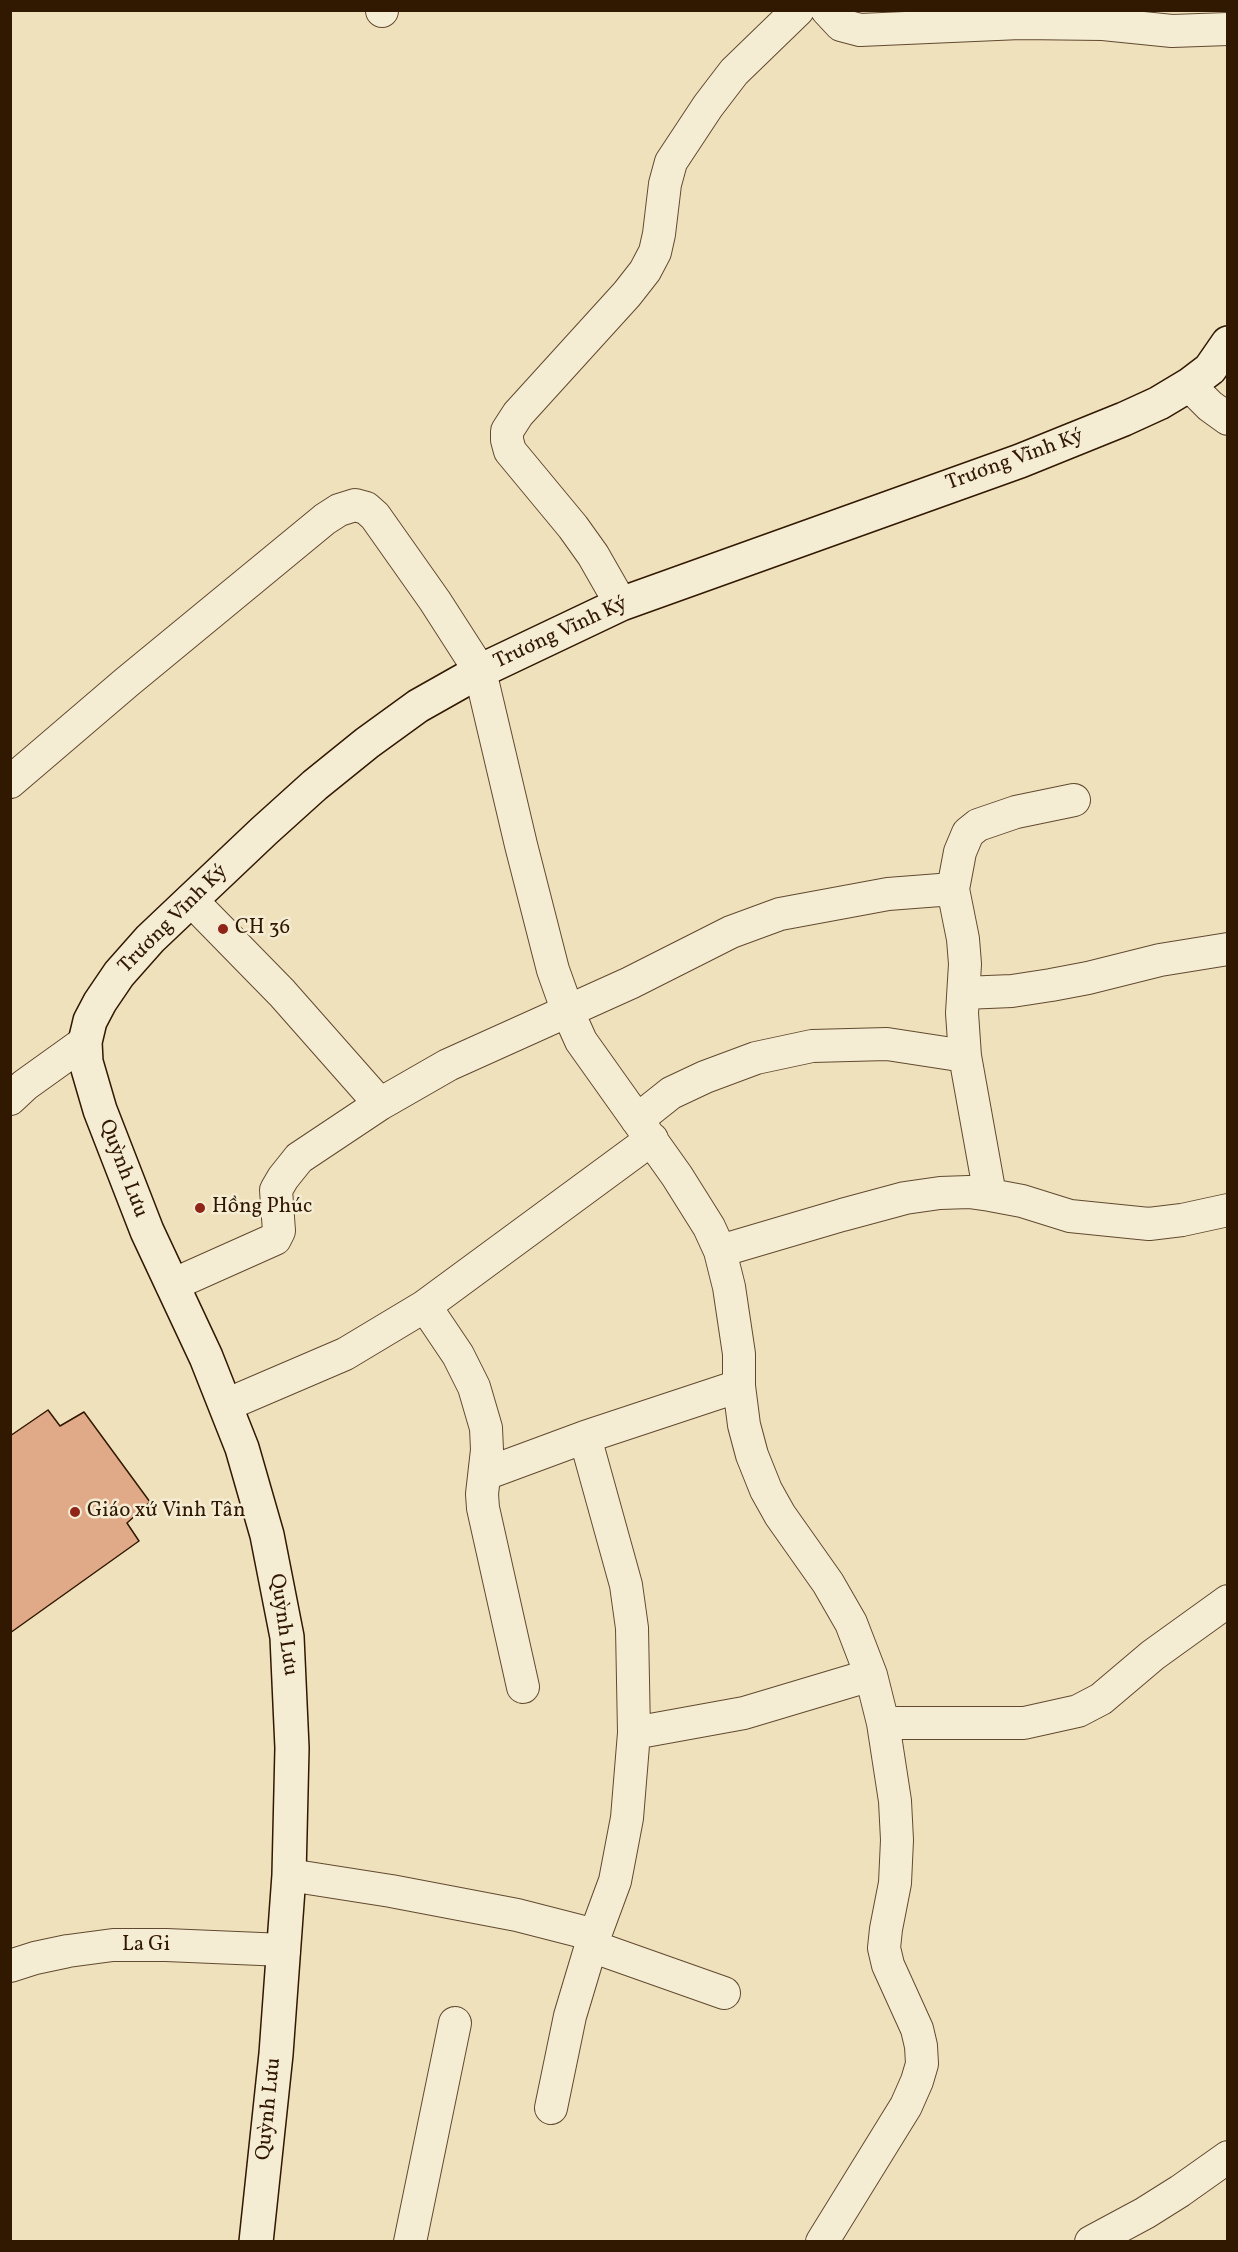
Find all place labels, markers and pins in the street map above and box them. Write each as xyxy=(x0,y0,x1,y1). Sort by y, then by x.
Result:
place label: CH 36 xyxy=(235,916,290,942)
marker: CH 36 xyxy=(216,922,230,936)
place label: Hồng Phúc xyxy=(212,1195,312,1221)
marker: Hồng Phúc xyxy=(193,1201,207,1215)
place label: Giáo xứ Vinh Tân xyxy=(87,1499,245,1525)
marker: Giáo xứ Vinh Tân xyxy=(68,1505,82,1519)

